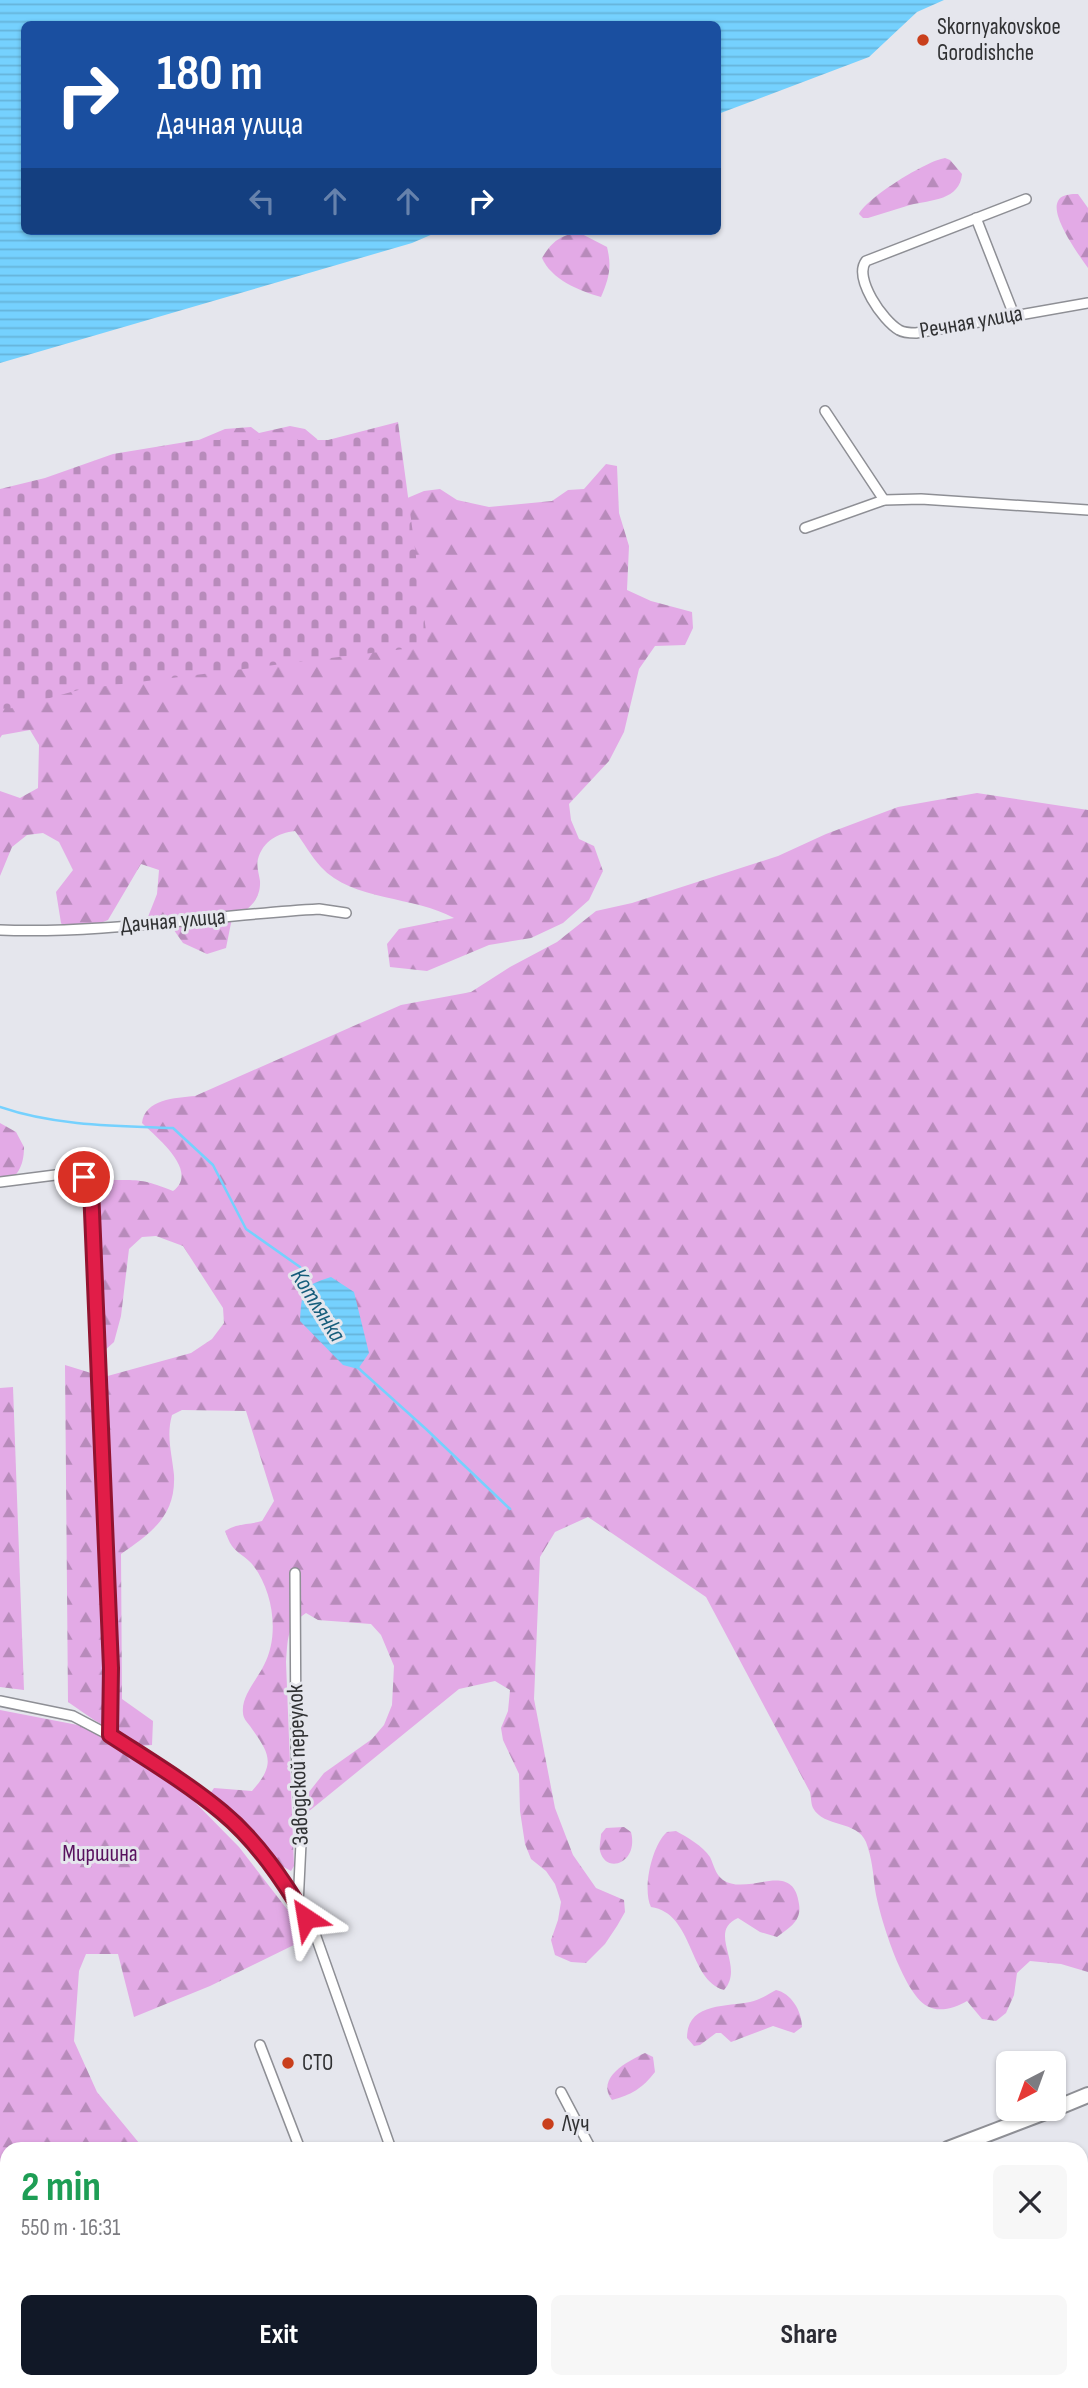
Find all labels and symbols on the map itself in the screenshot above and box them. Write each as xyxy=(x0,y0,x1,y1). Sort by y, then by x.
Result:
place label: Skornyakovskoe Gorodishche xyxy=(937,13,1061,67)
marker: Skornyakovskoe Gorodishche xyxy=(915,32,931,48)
street label: Речная улица xyxy=(917,299,1025,345)
street label: Дачная улица xyxy=(119,902,227,940)
pin xyxy=(54,1147,114,1207)
water label: Котлянка xyxy=(284,1263,352,1347)
street label: Заводской переулок xyxy=(281,1684,315,1846)
park label: Миршина xyxy=(62,1840,138,1868)
position arrow xyxy=(269,1881,343,1955)
place label: СТО xyxy=(302,2049,333,2077)
north arrow xyxy=(996,2051,1066,2121)
marker: СТО xyxy=(280,2055,296,2071)
place label: Луч xyxy=(561,2110,589,2138)
marker: Луч xyxy=(540,2116,556,2132)

